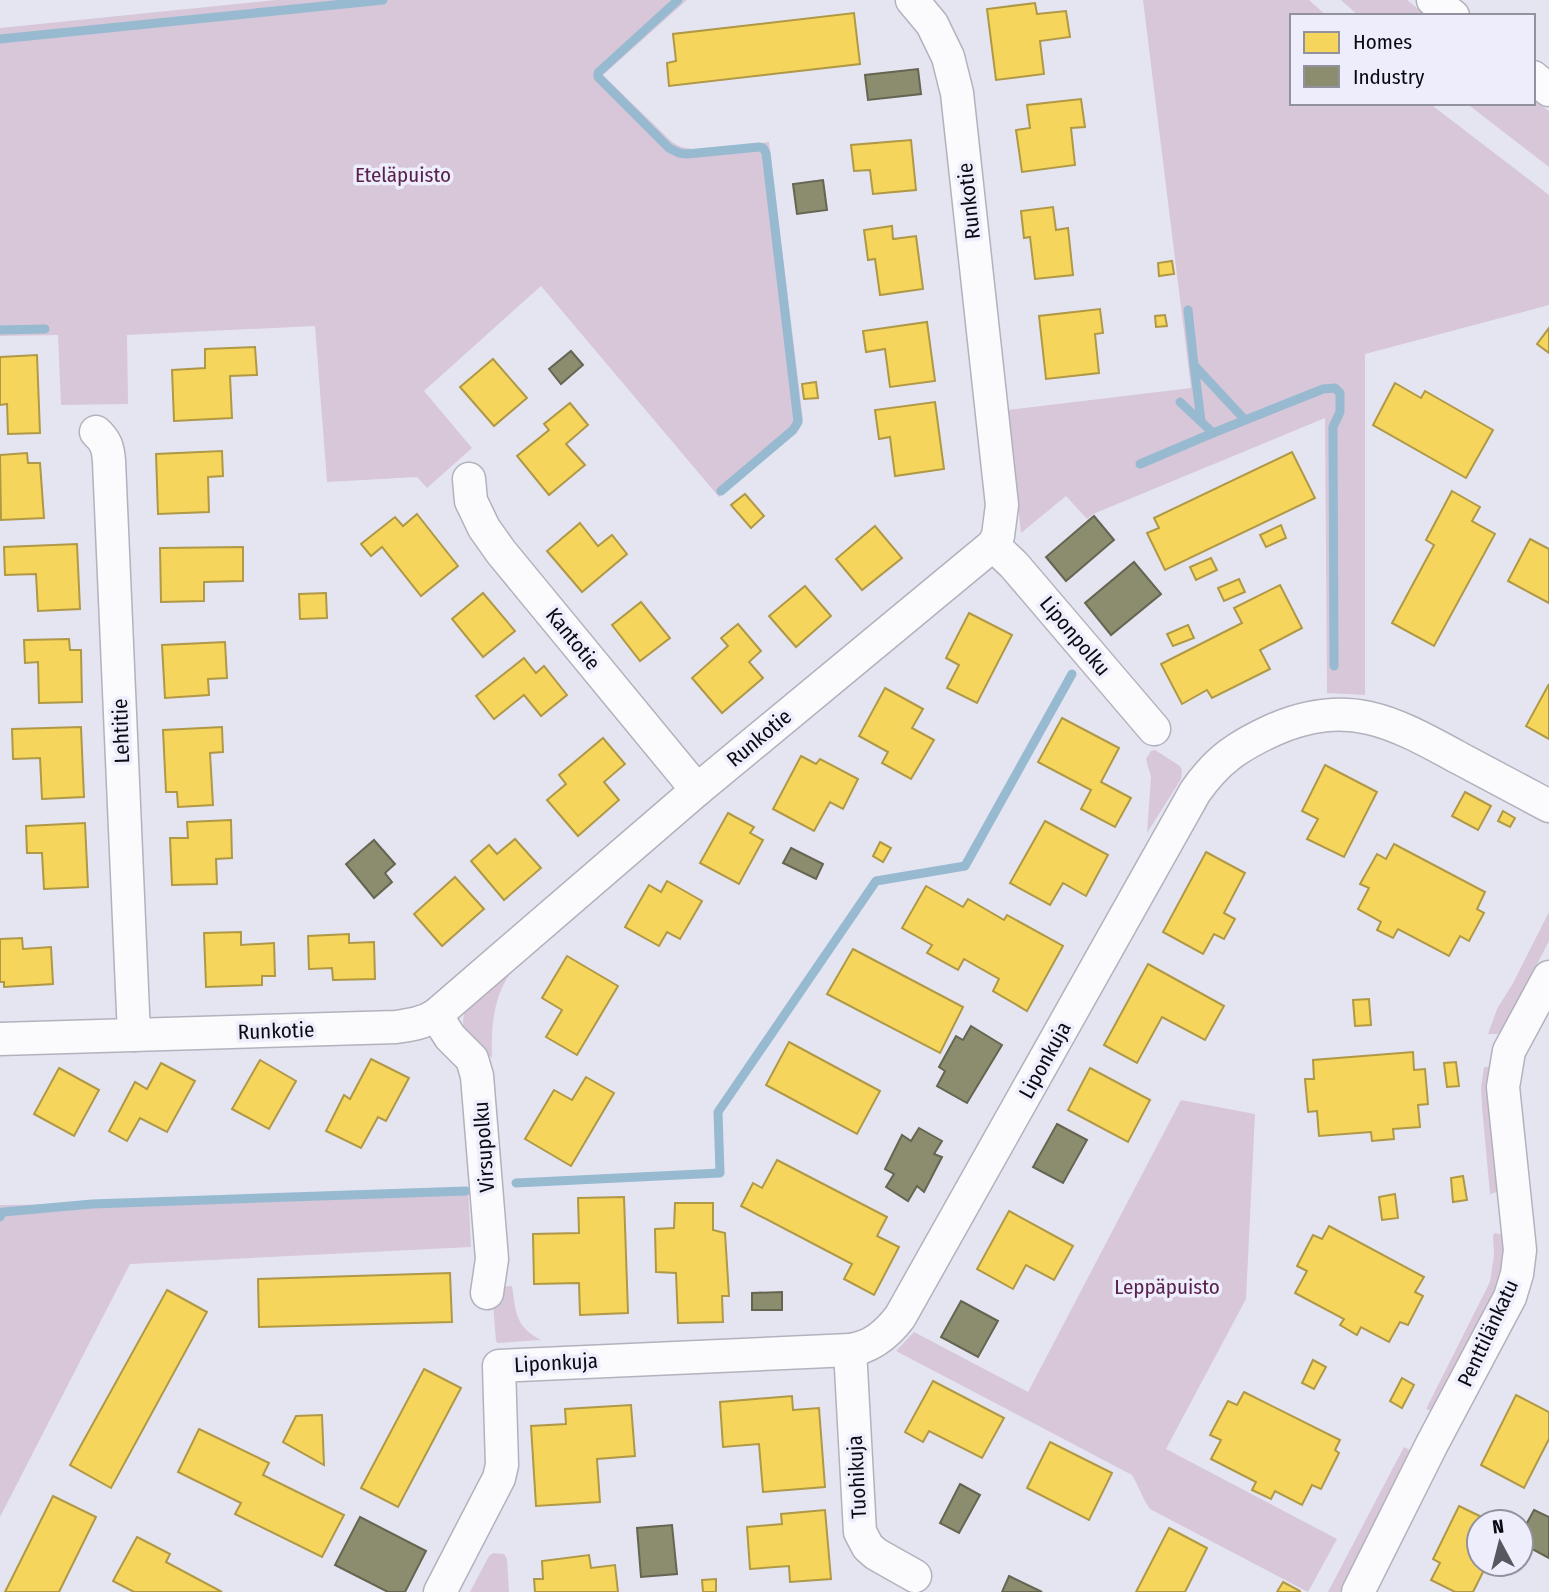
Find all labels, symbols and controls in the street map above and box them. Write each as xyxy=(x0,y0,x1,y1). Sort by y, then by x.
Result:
legend xyxy=(1290,14,1535,105)
text: Homes xyxy=(1353,29,1412,55)
text: Industry xyxy=(1353,64,1425,90)
park label: Eteläpuisto xyxy=(355,162,451,188)
street label: Runkotie xyxy=(952,162,986,240)
street label: Liponpolku xyxy=(1034,591,1116,681)
street label: Kantotie xyxy=(540,603,606,675)
street label: Lehtitie xyxy=(107,698,135,764)
street label: Runkotie xyxy=(721,703,797,773)
street label: Runkotie xyxy=(237,1017,315,1045)
street label: Liponkuja xyxy=(1013,1017,1077,1103)
street label: Virsupolku xyxy=(468,1101,500,1193)
park label: Leppäpuisto xyxy=(1114,1274,1220,1300)
street label: Penttilänkatu xyxy=(1452,1275,1524,1391)
street label: Liponkuja xyxy=(513,1348,599,1378)
street label: Tuohikuja xyxy=(842,1435,872,1519)
north arrow xyxy=(1465,1508,1535,1578)
text: N xyxy=(1491,1515,1505,1539)

